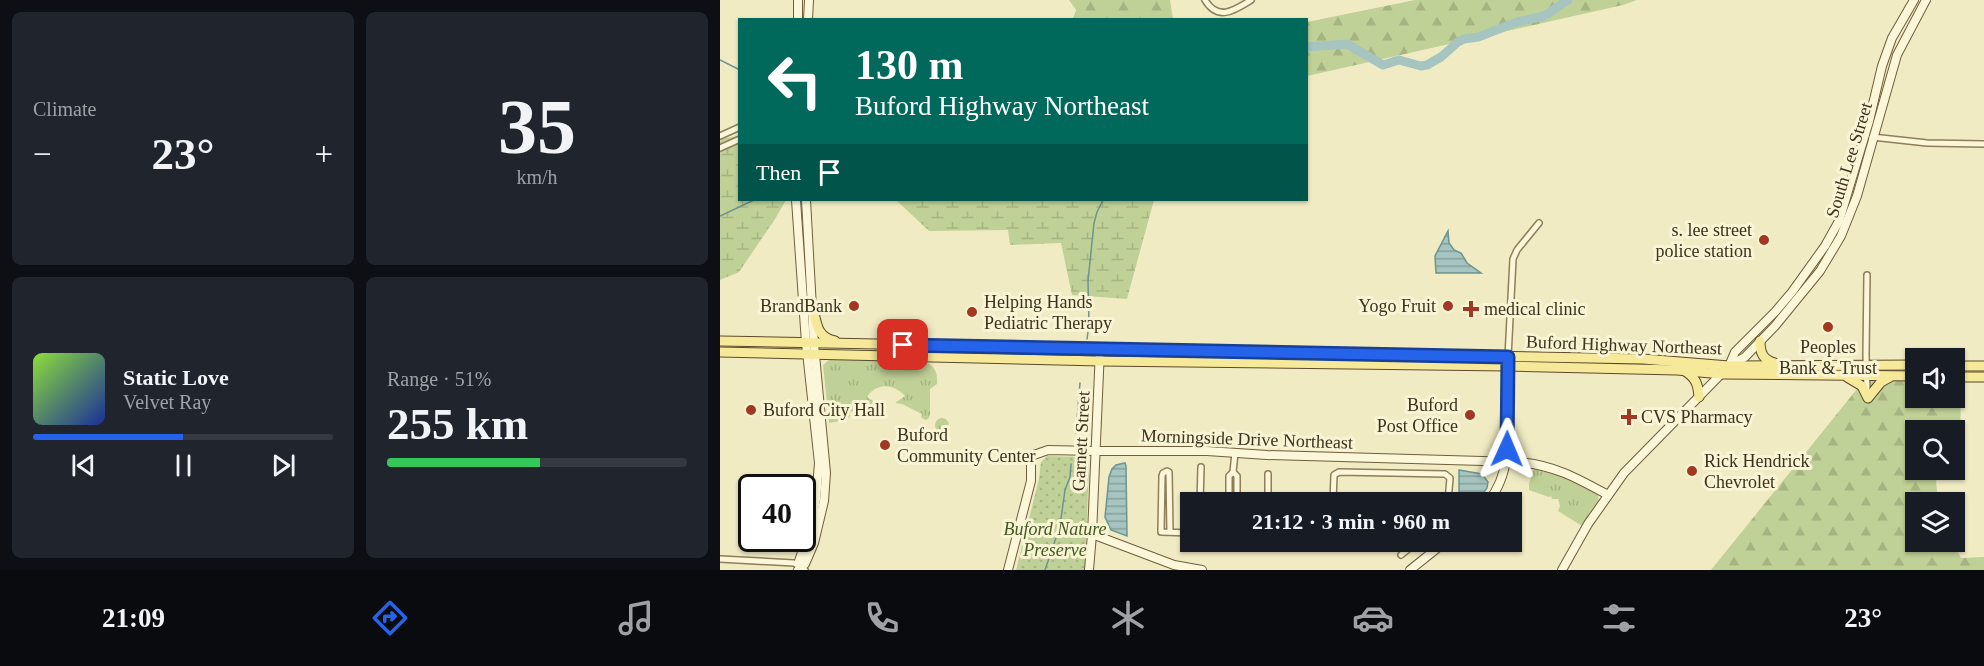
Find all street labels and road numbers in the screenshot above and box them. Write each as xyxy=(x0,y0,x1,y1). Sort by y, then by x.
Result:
street label: South Lee Street xyxy=(1822,100,1876,220)
street label: Buford Highway Northeast xyxy=(1526,332,1722,358)
street label: Garnett Street xyxy=(1068,390,1094,492)
street label: Morningside Drive Northeast xyxy=(1141,425,1353,453)

